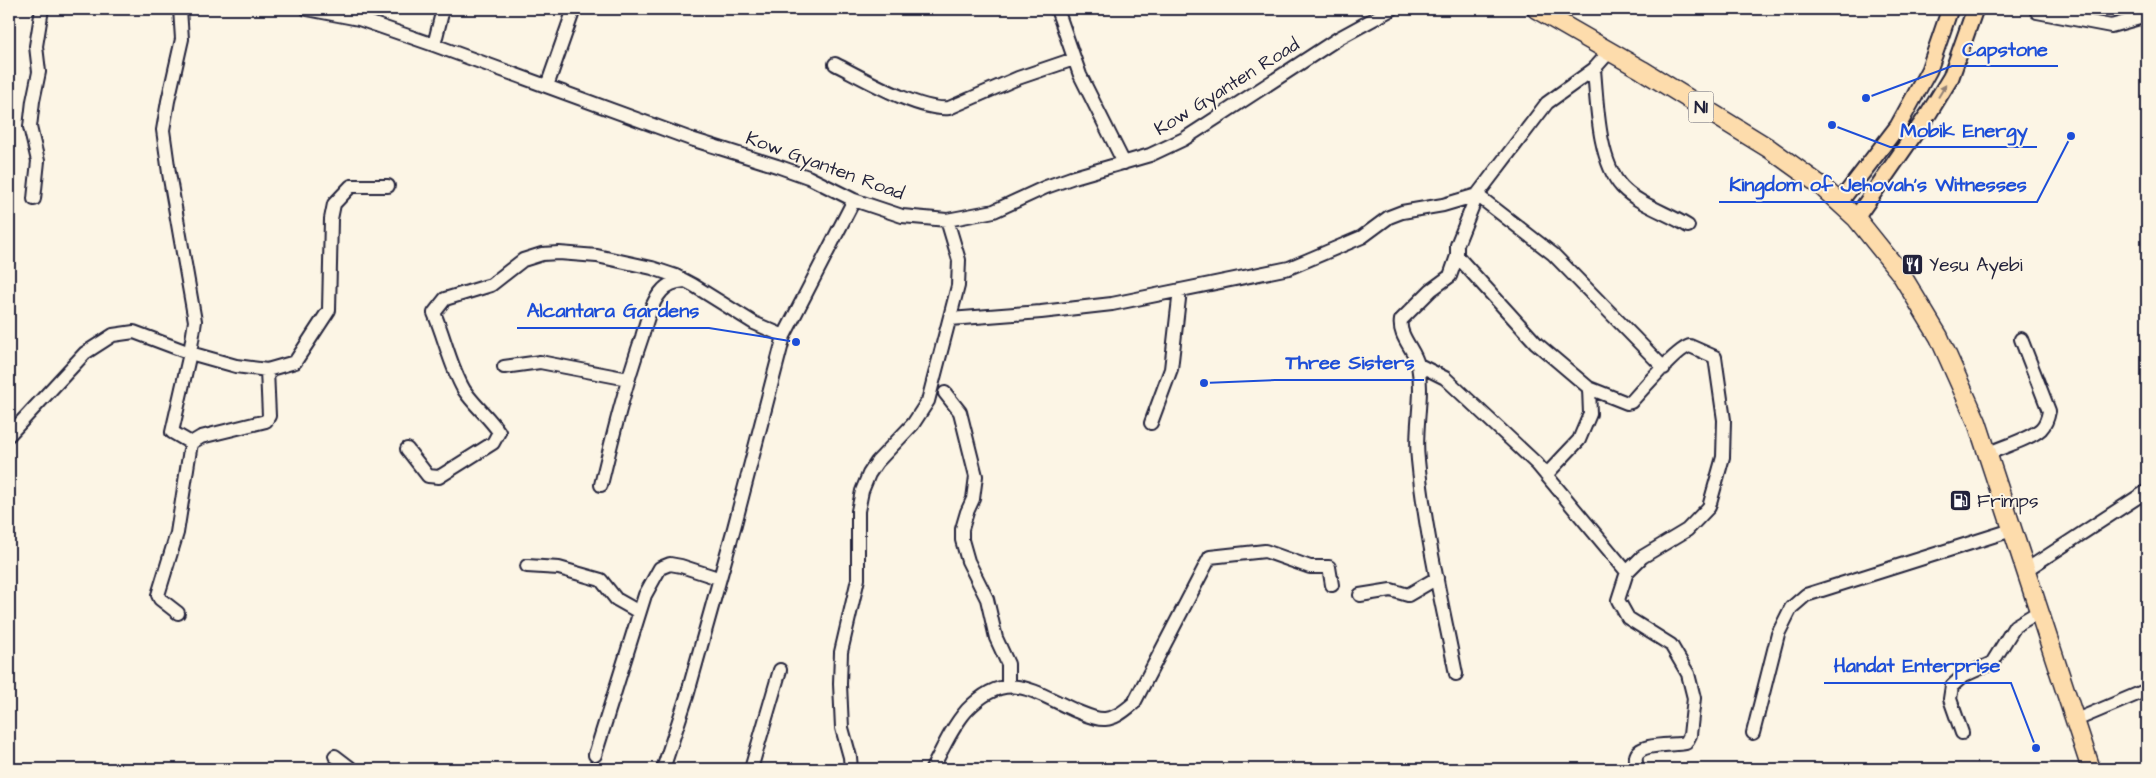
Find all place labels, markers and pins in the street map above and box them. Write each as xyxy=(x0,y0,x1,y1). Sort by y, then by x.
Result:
callout: Capstone xyxy=(1952,31,2058,66)
callout: Mobik Energy xyxy=(1890,112,2037,147)
callout: Kingdom of Jehovah's Witnesses xyxy=(1719,167,2037,202)
place label: Yesu Ayebi xyxy=(1929,252,2023,280)
restaurant icon: Yesu Ayebi xyxy=(1901,253,1925,277)
callout: Alcantara Gardens xyxy=(517,293,709,328)
callout: Three Sisters xyxy=(1275,345,1424,380)
place label: Frimps xyxy=(1977,488,2038,515)
fuel station icon: Frimps xyxy=(1949,489,1973,513)
callout: Handat Enterprise xyxy=(1824,648,2011,683)

